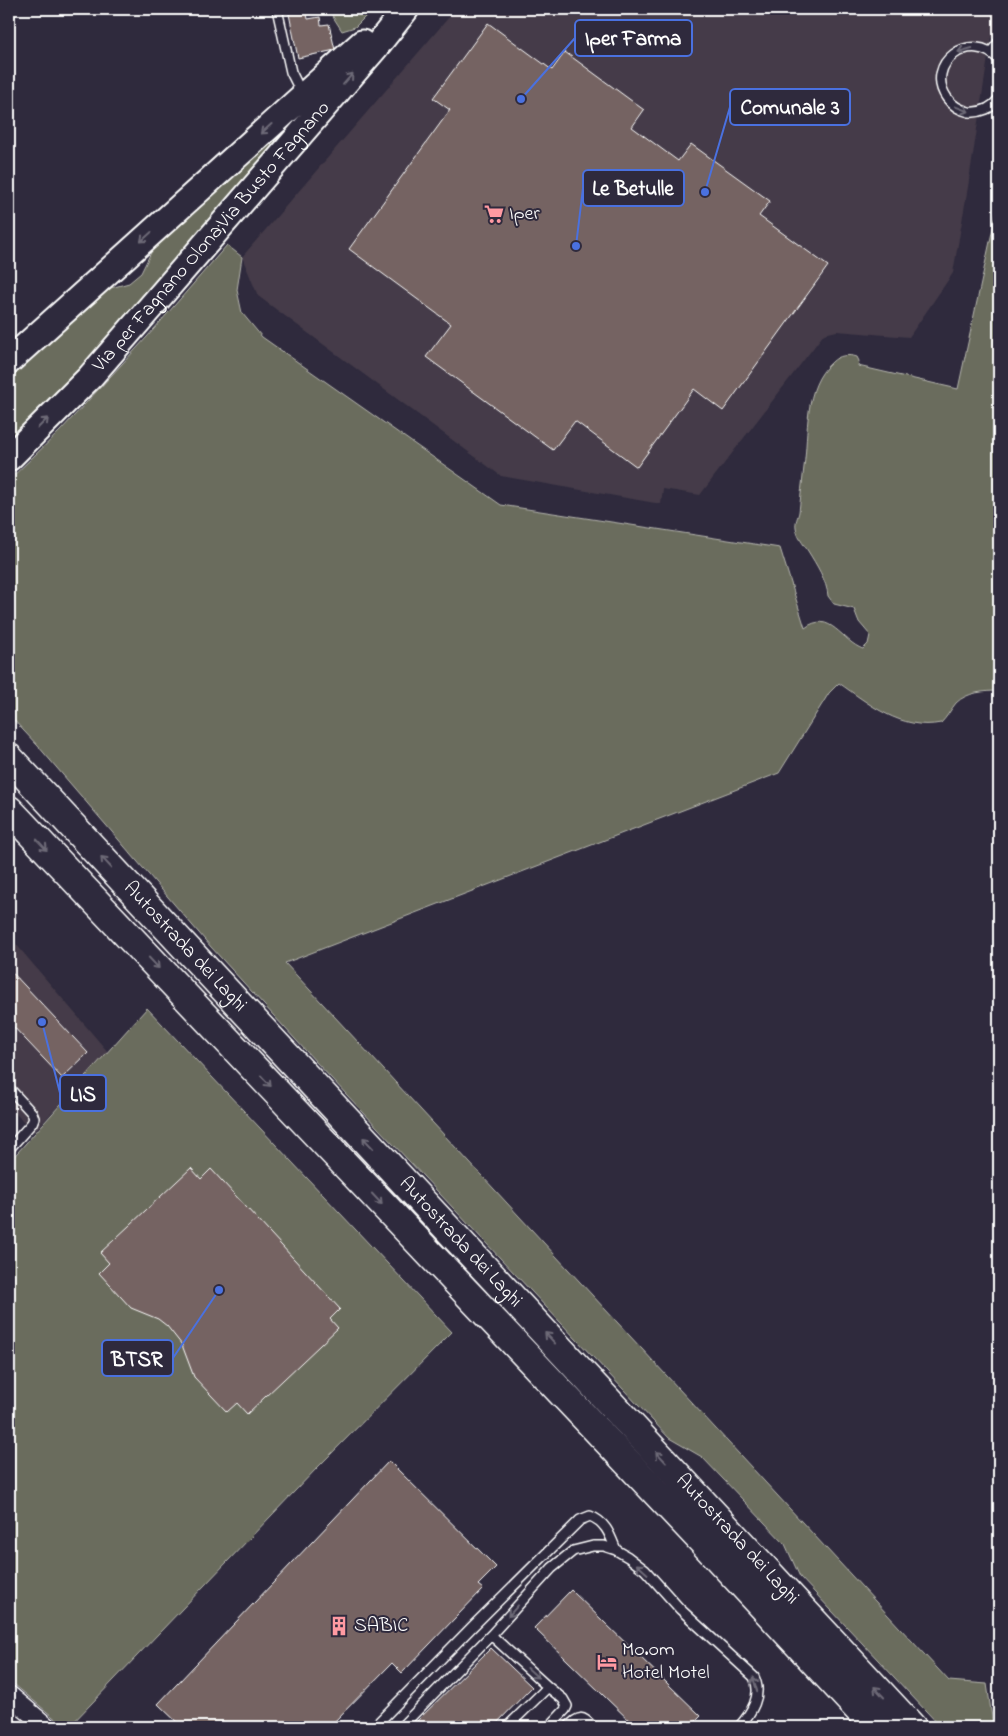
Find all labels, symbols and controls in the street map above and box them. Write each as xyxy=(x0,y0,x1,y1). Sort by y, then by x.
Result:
callout: Iper Farma xyxy=(575,20,692,56)
text: Iper Farma xyxy=(585,25,681,55)
one-way arrow xyxy=(957,45,973,55)
one-way arrow xyxy=(343,73,354,86)
callout: Comunale 3 xyxy=(730,89,850,125)
text: Comunale 3 xyxy=(740,94,840,124)
street label: Via per Fagnano Olona;Via Busto Fagnano xyxy=(85,95,337,380)
one-way arrow xyxy=(954,105,969,114)
one-way arrow xyxy=(260,123,273,134)
callout: Le Betulle xyxy=(583,170,684,206)
text: Le Betulle xyxy=(592,175,674,205)
place label: Iper xyxy=(509,200,541,229)
supermarket icon: Iper xyxy=(483,203,505,225)
one-way arrow xyxy=(139,231,152,243)
one-way arrow xyxy=(37,417,49,429)
one-way arrow xyxy=(36,839,48,852)
one-way arrow xyxy=(100,855,112,868)
street label: Autostrada dei Laghi xyxy=(116,875,254,1019)
one-way arrow xyxy=(148,957,160,970)
callout: LIS xyxy=(60,1075,106,1111)
one-way arrow xyxy=(260,1075,272,1088)
text: LIS xyxy=(70,1081,97,1111)
one-way arrow xyxy=(362,1136,374,1149)
street label: Autostrada dei Laghi xyxy=(392,1170,529,1314)
one-way arrow xyxy=(371,1193,383,1206)
one-way arrow xyxy=(544,1332,556,1345)
callout: BTSR xyxy=(102,1340,173,1376)
text: BTSR xyxy=(110,1346,163,1376)
one-way arrow xyxy=(655,1451,667,1464)
street label: Autostrada dei Laghi xyxy=(668,1467,806,1611)
one-way arrow xyxy=(636,1563,649,1575)
one-way arrow xyxy=(507,1605,519,1618)
place label: SABIC xyxy=(354,1612,408,1641)
building icon: SABIC xyxy=(328,1615,350,1637)
place label: Mo.om Hotel Motel xyxy=(622,1636,710,1688)
hotel icon: Mo.om Hotel Motel xyxy=(596,1651,618,1673)
one-way arrow xyxy=(526,1667,539,1678)
one-way arrow xyxy=(749,1676,759,1692)
one-way arrow xyxy=(873,1685,885,1698)

